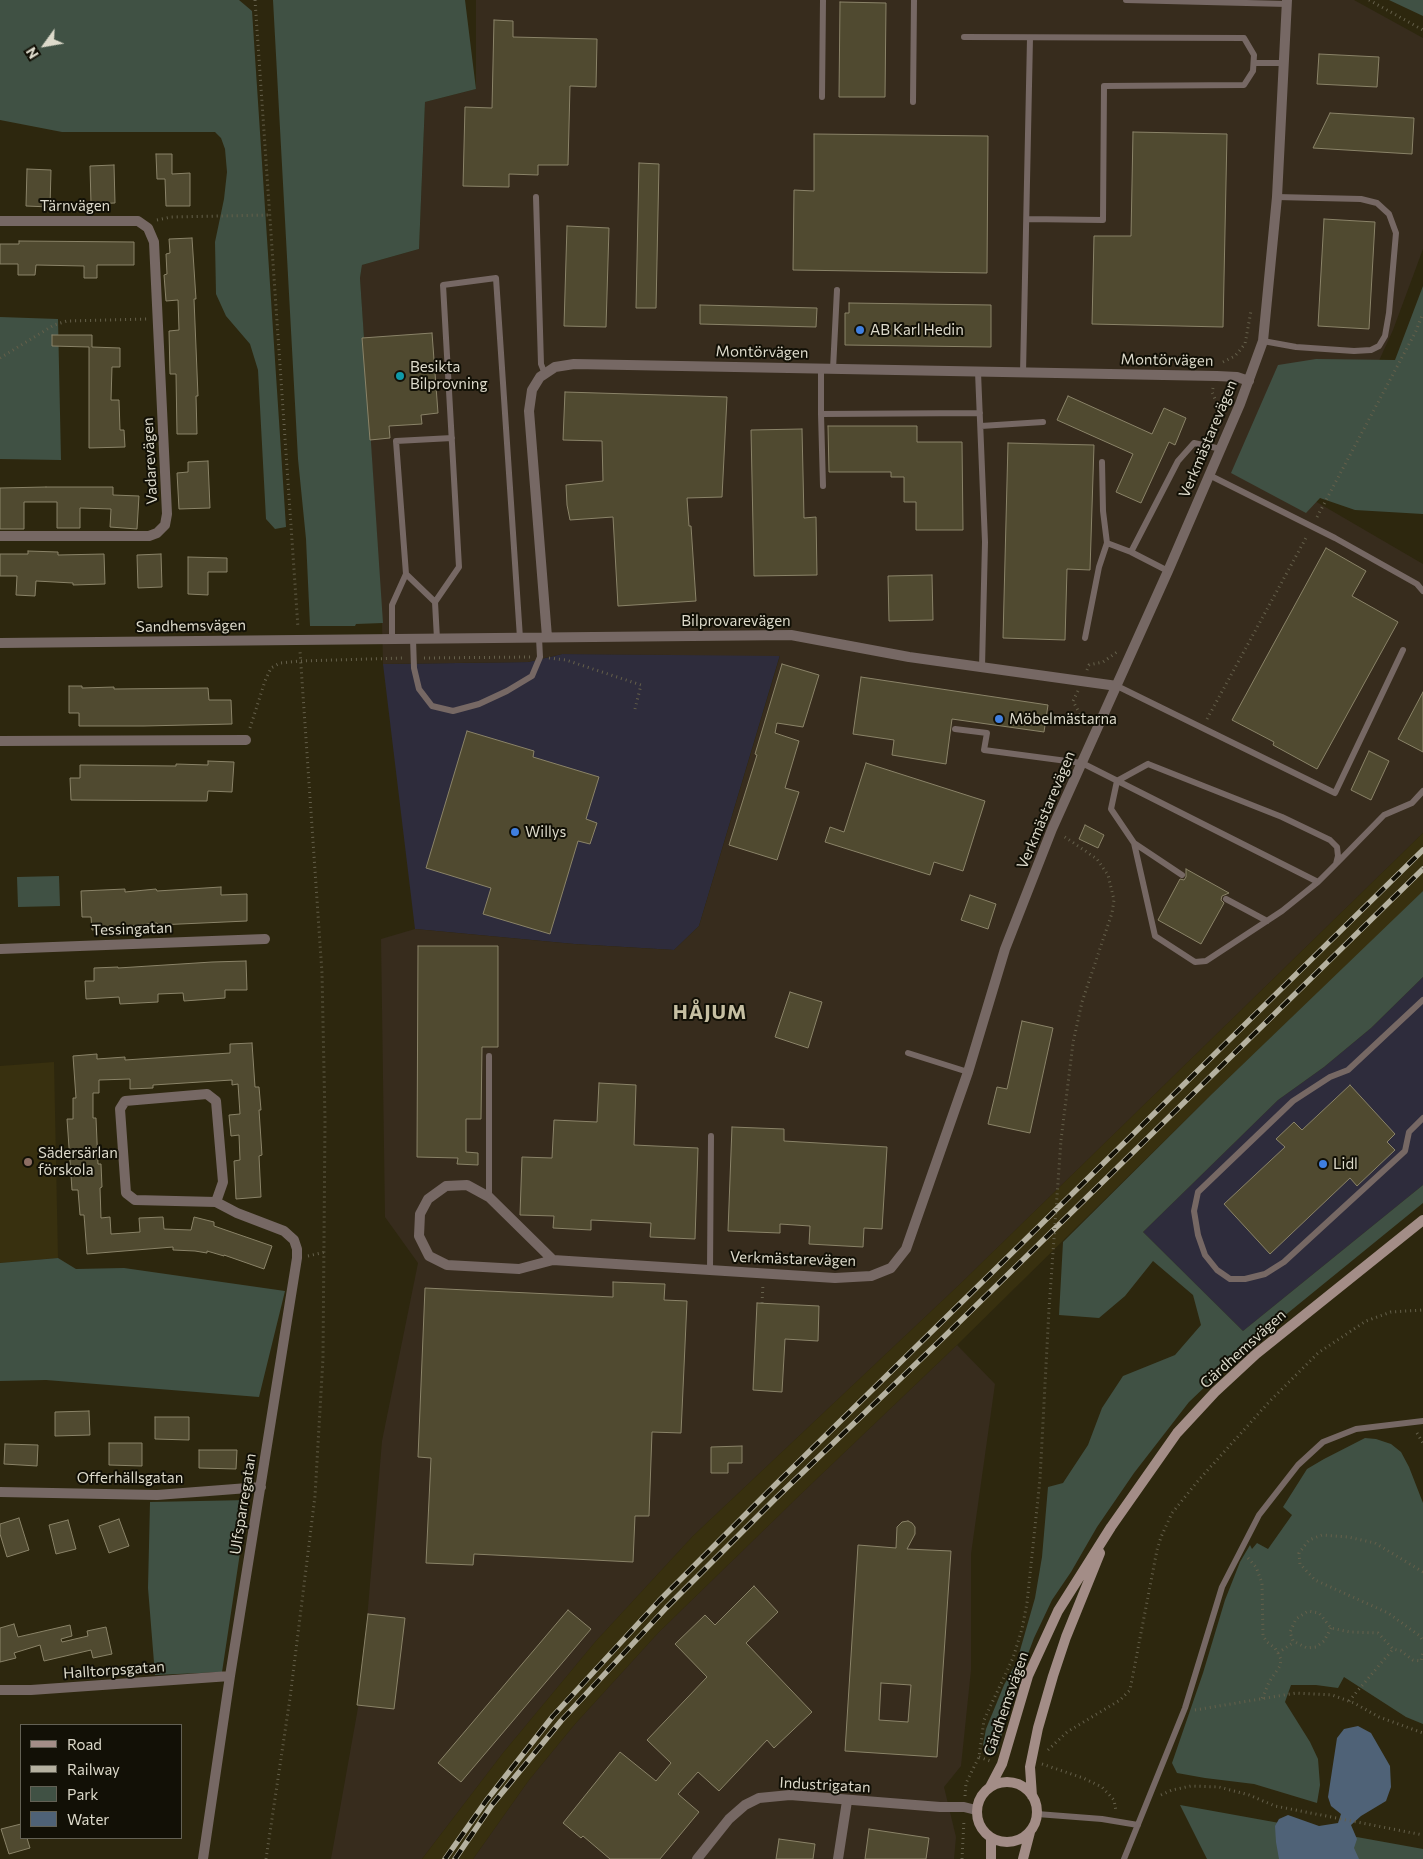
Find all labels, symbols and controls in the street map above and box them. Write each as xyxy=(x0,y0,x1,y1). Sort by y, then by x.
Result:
north arrow xyxy=(20,20,70,70)
text: N xyxy=(22,44,42,62)
street label: Tärnvägen xyxy=(40,197,110,215)
place label: AB Karl Hedin xyxy=(870,321,964,339)
marker: AB Karl Hedin xyxy=(854,324,866,336)
street label: Montörvägen xyxy=(716,342,808,362)
street label: Montörvägen xyxy=(1121,350,1213,370)
place label: Besikta Bilprovning xyxy=(410,358,488,393)
marker: Besikta Bilprovning xyxy=(394,370,406,382)
street label: Verkmästarevägen xyxy=(1175,377,1241,501)
street label: Vadarevägen xyxy=(139,417,161,505)
street label: Bilprovarevägen xyxy=(681,612,791,630)
street label: Sandhemsvägen xyxy=(136,616,246,636)
place label: Möbelmästarna xyxy=(1009,710,1117,728)
marker: Möbelmästarna xyxy=(993,713,1005,725)
street label: Verkmästarevägen xyxy=(1013,748,1079,872)
place label: Willys xyxy=(525,823,566,841)
marker: Willys xyxy=(509,826,521,838)
street label: Tessingatan xyxy=(91,919,173,939)
district label: HÅJUM xyxy=(672,1000,748,1024)
place label: Sädersärlan förskola xyxy=(38,1144,118,1179)
place label: Lidl xyxy=(1333,1155,1358,1173)
marker: Sädersärlan förskola xyxy=(22,1156,34,1168)
marker: Lidl xyxy=(1317,1158,1329,1170)
street label: Verkmästarevägen xyxy=(730,1248,856,1270)
street label: Gärdhemsvägen xyxy=(1196,1306,1290,1392)
street label: Ulfsparregatan xyxy=(226,1452,260,1556)
street label: Offerhällsgatan xyxy=(77,1469,183,1487)
street label: Gärdhemsvägen xyxy=(980,1649,1032,1759)
street label: Halltorpsgatan xyxy=(63,1657,165,1683)
legend xyxy=(20,1724,182,1839)
text: Road xyxy=(67,1735,102,1753)
text: Railway xyxy=(67,1760,120,1778)
street label: Industrigatan xyxy=(779,1774,871,1796)
text: Park xyxy=(67,1785,98,1803)
text: Water xyxy=(67,1810,109,1828)

